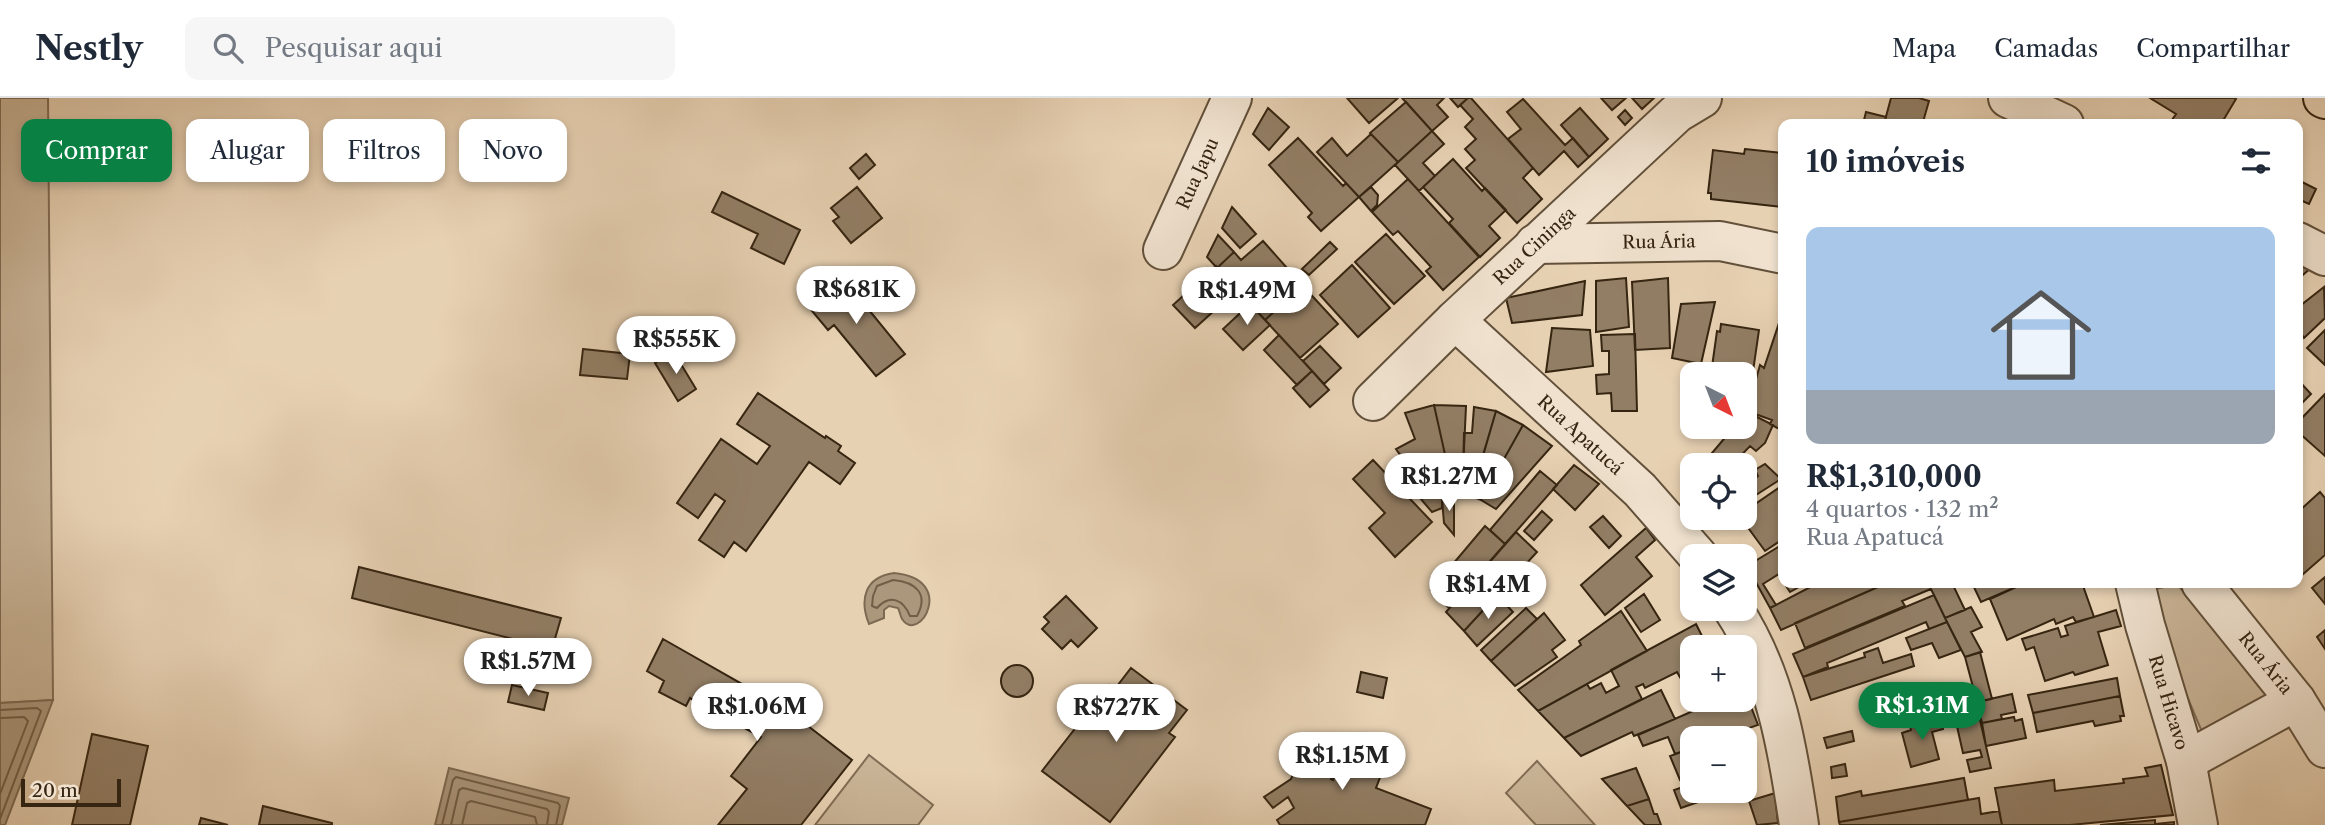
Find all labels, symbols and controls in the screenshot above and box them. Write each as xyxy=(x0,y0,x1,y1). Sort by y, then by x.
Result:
search box xyxy=(185,17,675,80)
text: Nestly xyxy=(35,28,143,69)
icon: search xyxy=(209,29,247,67)
text: Pesquisar aqui xyxy=(265,32,442,64)
text: Mapa xyxy=(1892,34,1956,63)
text: Camadas xyxy=(1994,34,2098,63)
text: Compartilhar xyxy=(2136,34,2290,63)
chip: Comprar xyxy=(21,119,172,182)
chip: Alugar xyxy=(186,119,309,182)
chip: Filtros xyxy=(323,119,445,182)
chip: Novo xyxy=(459,119,567,182)
street label: Rua Japu xyxy=(1172,134,1223,213)
icon: filters xyxy=(2237,142,2275,180)
text: 10 imóveis xyxy=(1806,143,1965,180)
street label: Rua Cininga xyxy=(1489,202,1581,290)
street label: Rua Ária xyxy=(1622,230,1696,254)
pin: R$681K xyxy=(799,266,913,326)
pin: R$1.49M xyxy=(1182,268,1312,327)
icon: home xyxy=(1978,272,2104,398)
text: R$681K xyxy=(812,275,900,303)
text: R$1.49M xyxy=(1197,276,1297,304)
pin: R$555K xyxy=(619,316,733,376)
text: R$555K xyxy=(632,325,720,353)
north arrow xyxy=(1680,362,1757,439)
map controls xyxy=(1680,362,1757,803)
street label: Rua Apatucá xyxy=(1533,390,1628,480)
button: locate xyxy=(1680,453,1757,530)
pin: R$1.27M xyxy=(1384,454,1514,513)
text: R$1,310,000 xyxy=(1806,458,1982,495)
text: R$1.27M xyxy=(1400,462,1498,490)
text: 4 quartos · 132 m² xyxy=(1806,495,1999,523)
text: Rua Apatucá xyxy=(1806,523,1944,551)
button: layers xyxy=(1680,544,1757,621)
pin: R$1.4M xyxy=(1431,561,1545,621)
text: R$1.4M xyxy=(1445,570,1531,598)
street label: Rua Ária xyxy=(2234,628,2298,699)
button: + xyxy=(1680,635,1757,712)
pin: R$1.57M xyxy=(463,638,593,698)
text: R$1.57M xyxy=(480,647,576,675)
street label: Rua Hicavo xyxy=(2144,652,2193,753)
pin: R$1.31M xyxy=(1857,682,1987,742)
pin: R$1.06M xyxy=(692,684,822,743)
pin: R$727K xyxy=(1059,684,1173,744)
text: R$1.31M xyxy=(1874,691,1970,719)
text: R$1.06M xyxy=(707,692,807,720)
text: R$727K xyxy=(1073,693,1159,721)
button: − xyxy=(1680,726,1757,803)
pin: R$1.15M xyxy=(1277,732,1407,792)
text: R$1.15M xyxy=(1295,741,1389,769)
scale bar xyxy=(21,776,121,808)
text: 20 m xyxy=(32,779,78,802)

